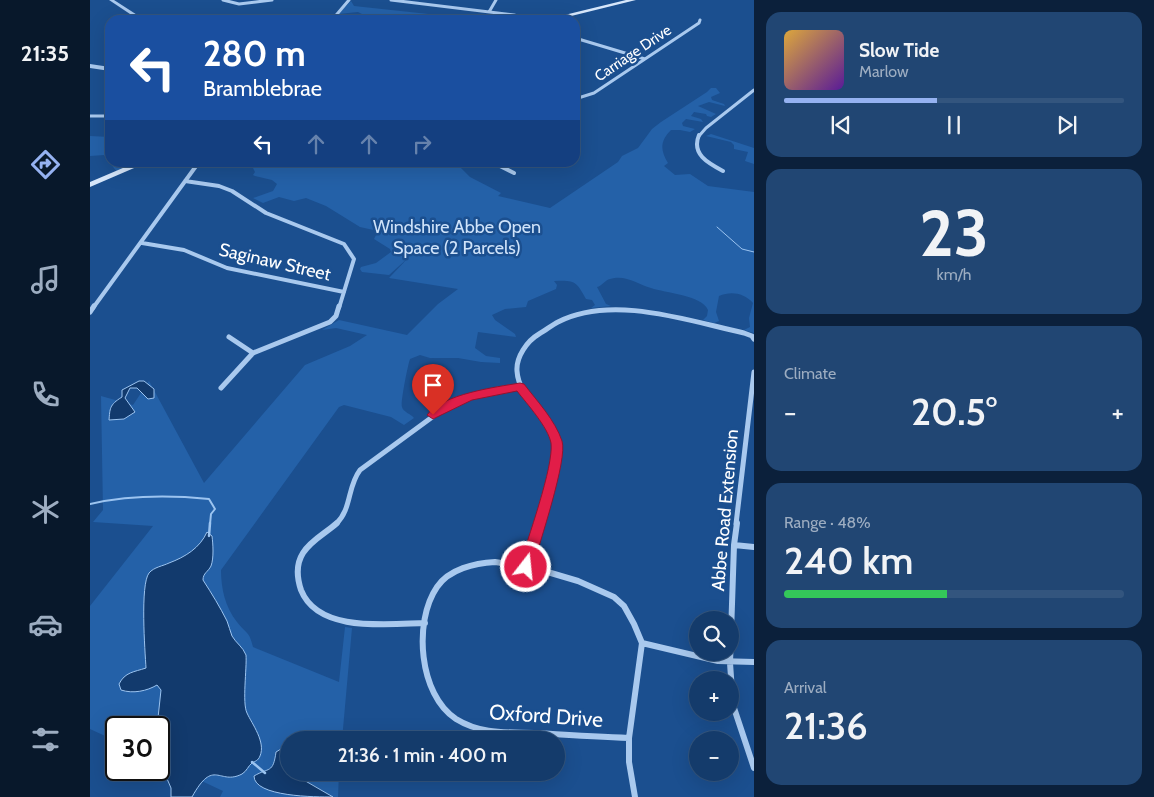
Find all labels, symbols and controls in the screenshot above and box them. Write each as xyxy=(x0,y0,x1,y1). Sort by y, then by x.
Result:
street label: Carriage Drive xyxy=(591,21,675,85)
text: 280 m xyxy=(203,32,306,75)
icon: left xyxy=(120,35,185,100)
text: Slow Tide xyxy=(859,39,939,62)
text: 21:35 xyxy=(21,40,69,67)
text: Marlow xyxy=(859,62,909,81)
text: Bramblebrae xyxy=(203,75,322,102)
icon: previous xyxy=(827,111,855,139)
icon: pause xyxy=(940,111,968,139)
icon: next xyxy=(1053,111,1081,139)
icon: left xyxy=(249,130,277,158)
icon: ahead xyxy=(302,130,330,158)
icon: ahead xyxy=(355,130,383,158)
icon: right xyxy=(408,130,436,158)
icon: directions xyxy=(28,147,63,182)
text: 23 xyxy=(919,193,989,272)
park label: Windshire Abbe Open Space (2 Parcels) xyxy=(373,216,541,259)
street label: Saginaw Street xyxy=(217,238,333,286)
icon: music xyxy=(28,262,63,297)
text: km/h xyxy=(936,265,972,284)
pin xyxy=(412,364,454,415)
text: Climate xyxy=(784,364,836,383)
icon: arrive xyxy=(419,371,447,399)
icon: phone xyxy=(28,377,63,412)
text: 20.5° xyxy=(911,388,997,435)
text: − xyxy=(784,395,796,429)
text: + xyxy=(1112,395,1124,429)
street label: Abbe Road Extension xyxy=(707,428,743,592)
icon: climate xyxy=(28,492,63,527)
text: Range · 48% xyxy=(784,513,871,532)
text: 240 km xyxy=(784,537,913,584)
position arrow xyxy=(499,540,551,592)
icon: car xyxy=(28,607,63,642)
map controls xyxy=(689,611,739,781)
button: search xyxy=(689,611,739,661)
button: + xyxy=(689,671,739,721)
text: Arrival xyxy=(784,678,827,697)
street label: Oxford Drive xyxy=(488,699,604,732)
text: 21:36 xyxy=(784,702,868,749)
speed limit sign: 30 xyxy=(105,716,170,781)
icon: filters xyxy=(28,722,63,757)
button: − xyxy=(689,731,739,781)
text: 21:36 · 1 min · 400 m xyxy=(338,744,507,767)

